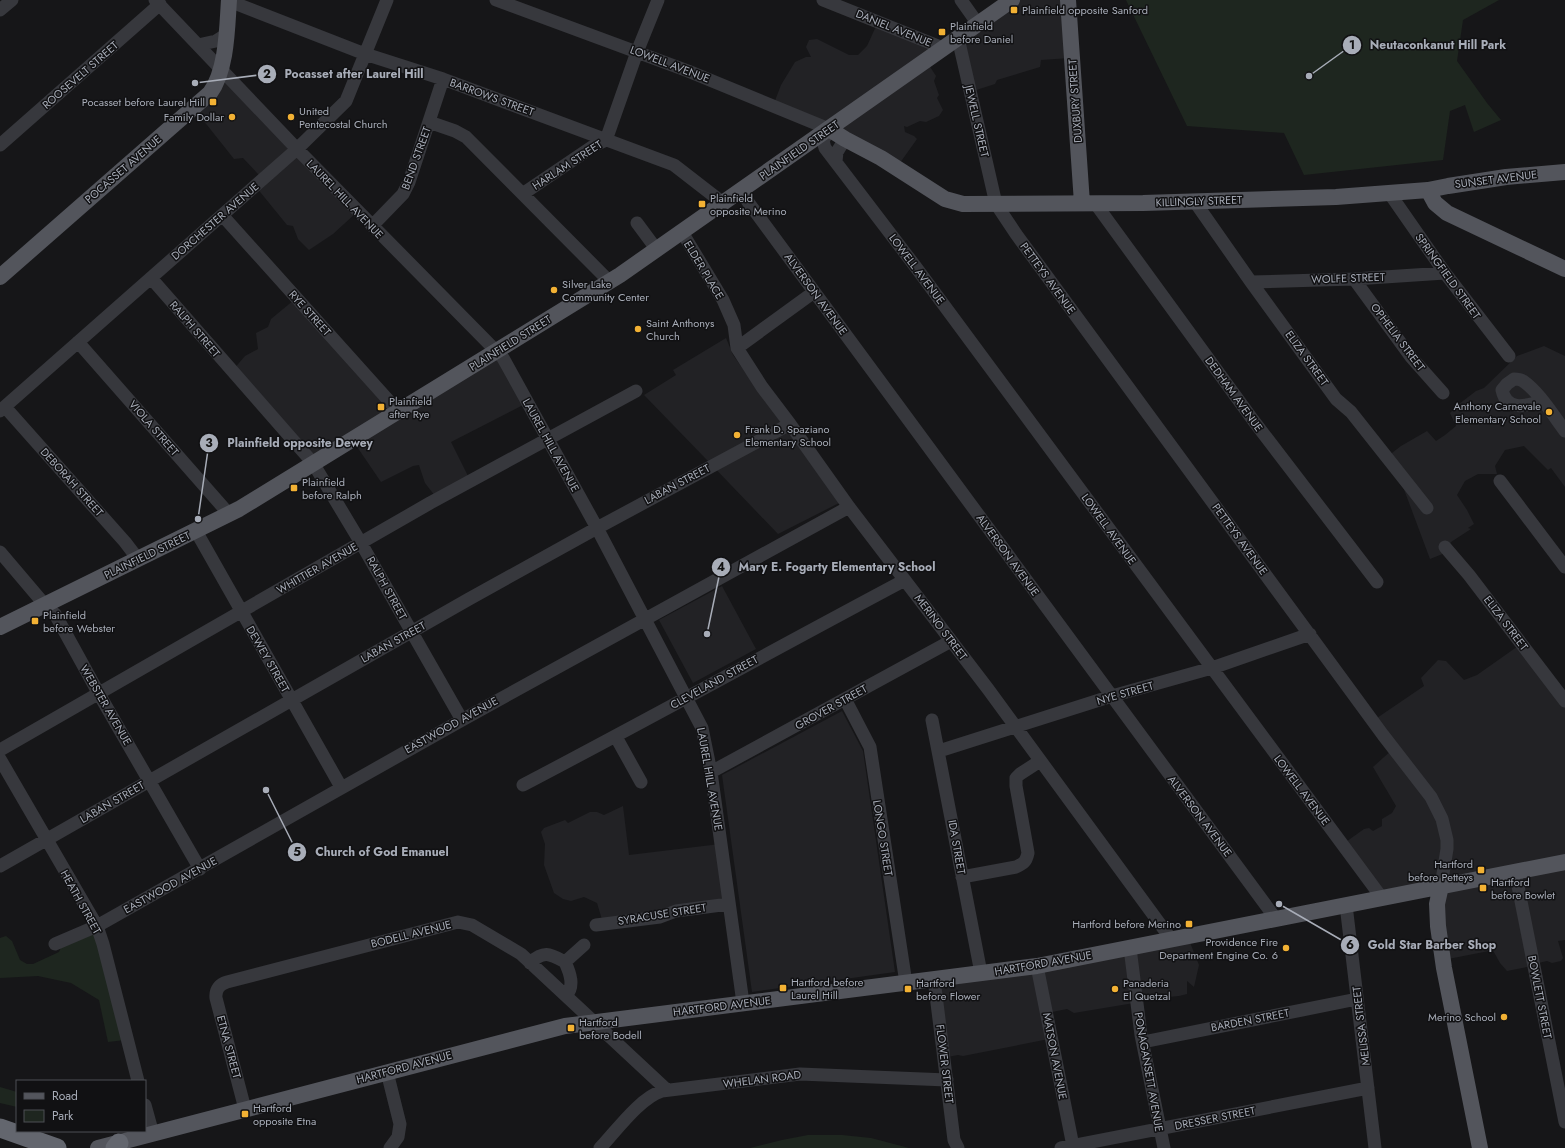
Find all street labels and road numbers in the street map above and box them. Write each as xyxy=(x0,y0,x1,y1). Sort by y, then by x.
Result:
street label: DANIEL AVENUE xyxy=(854,5,934,51)
street label: ROOSEVELT STREET xyxy=(39,37,121,113)
street label: LOWELL AVENUE xyxy=(628,41,712,87)
street label: DUXBURY STREET xyxy=(1064,59,1086,143)
street label: BARROWS STREET xyxy=(448,74,536,120)
street label: JEWELL STREET xyxy=(961,82,993,159)
street label: PLAINFIELD STREET xyxy=(756,116,842,184)
street label: BEND STREET xyxy=(397,124,435,192)
street label: POCASSET AVENUE xyxy=(81,131,165,207)
street label: HARLAM STREET xyxy=(529,136,605,194)
street label: LAUREL HILL AVENUE xyxy=(303,156,387,242)
street label: SUNSET AVENUE xyxy=(1454,166,1538,192)
street label: DORCHESTER AVENUE xyxy=(168,178,262,264)
street label: KILLINGLY STREET xyxy=(1155,191,1243,211)
street label: SPRINGFIELD STREET xyxy=(1411,230,1485,322)
street label: LOWELL AVENUE xyxy=(885,231,949,307)
street label: ELDER PLACE xyxy=(680,238,728,302)
street label: PETTEYS AVENUE xyxy=(1017,239,1079,317)
street label: ALVERSON AVENUE xyxy=(781,250,851,338)
street label: WOLFE STREET xyxy=(1311,269,1385,287)
street label: RYE STREET xyxy=(285,287,335,339)
street label: RALPH STREET xyxy=(166,297,224,361)
street label: OPHELIA STREET xyxy=(1367,300,1429,374)
street label: PLAINFIELD STREET xyxy=(466,311,554,375)
street label: ELIZA STREET xyxy=(1281,327,1333,389)
street label: DEDHAM AVENUE xyxy=(1201,353,1267,435)
street label: LAUREL HILL AVENUE xyxy=(519,395,583,495)
street label: VIOLA STREET xyxy=(125,397,183,459)
street label: DEBORAH STREET xyxy=(37,444,107,520)
street label: LABAN STREET xyxy=(641,460,713,508)
street label: LOWELL AVENUE xyxy=(1078,490,1140,568)
street label: PETTEYS AVENUE xyxy=(1209,500,1271,578)
street label: ALVERSON AVENUE xyxy=(973,511,1043,599)
street label: PLAINFIELD STREET xyxy=(101,527,193,583)
street label: WHITTIER AVENUE xyxy=(274,538,360,598)
street label: RALPH STREET xyxy=(363,553,411,623)
street label: MERINO STREET xyxy=(911,591,971,663)
street label: ELIZA STREET xyxy=(1480,592,1532,654)
street label: LABAN STREET xyxy=(358,618,428,666)
street label: DEWEY STREET xyxy=(242,623,294,695)
street label: CLEVELAND STREET xyxy=(667,651,761,713)
street label: WEBSTER AVENUE xyxy=(76,662,136,748)
street label: NYE STREET xyxy=(1095,677,1155,709)
street label: GROVER STREET xyxy=(792,681,870,733)
street label: EASTWOOD AVENUE xyxy=(401,693,501,757)
street label: LAUREL HILL AVENUE xyxy=(693,726,727,832)
street label: LOWELL AVENUE xyxy=(1270,752,1334,828)
street label: ALVERSON AVENUE xyxy=(1164,772,1236,860)
street label: LABAN STREET xyxy=(77,777,147,827)
street label: LONGO STREET xyxy=(869,799,897,877)
street label: IDA STREET xyxy=(944,819,970,875)
street label: EASTWOOD AVENUE xyxy=(120,853,220,917)
street label: HEATH STREET xyxy=(57,867,105,937)
street label: SYRACUSE STREET xyxy=(616,899,708,929)
street label: BODELL AVENUE xyxy=(369,916,453,952)
street label: HARTFORD AVENUE xyxy=(993,947,1093,979)
street label: BOWLETT STREET xyxy=(1524,954,1556,1040)
street label: MELISSA STREET xyxy=(1348,985,1374,1067)
street label: HARTFORD AVENUE xyxy=(672,992,772,1020)
street label: BARDEN STREET xyxy=(1210,1005,1290,1035)
street label: MATSON AVENUE xyxy=(1039,1011,1071,1101)
street label: PONAGANSETT AVENUE xyxy=(1131,1011,1167,1133)
street label: ETNA STREET xyxy=(213,1014,245,1080)
street label: FLOWER STREET xyxy=(932,1024,958,1104)
street label: HARTFORD AVENUE xyxy=(354,1047,454,1087)
street label: WHELAN ROAD xyxy=(722,1066,802,1092)
street label: DRESSER STREET xyxy=(1173,1102,1257,1134)

